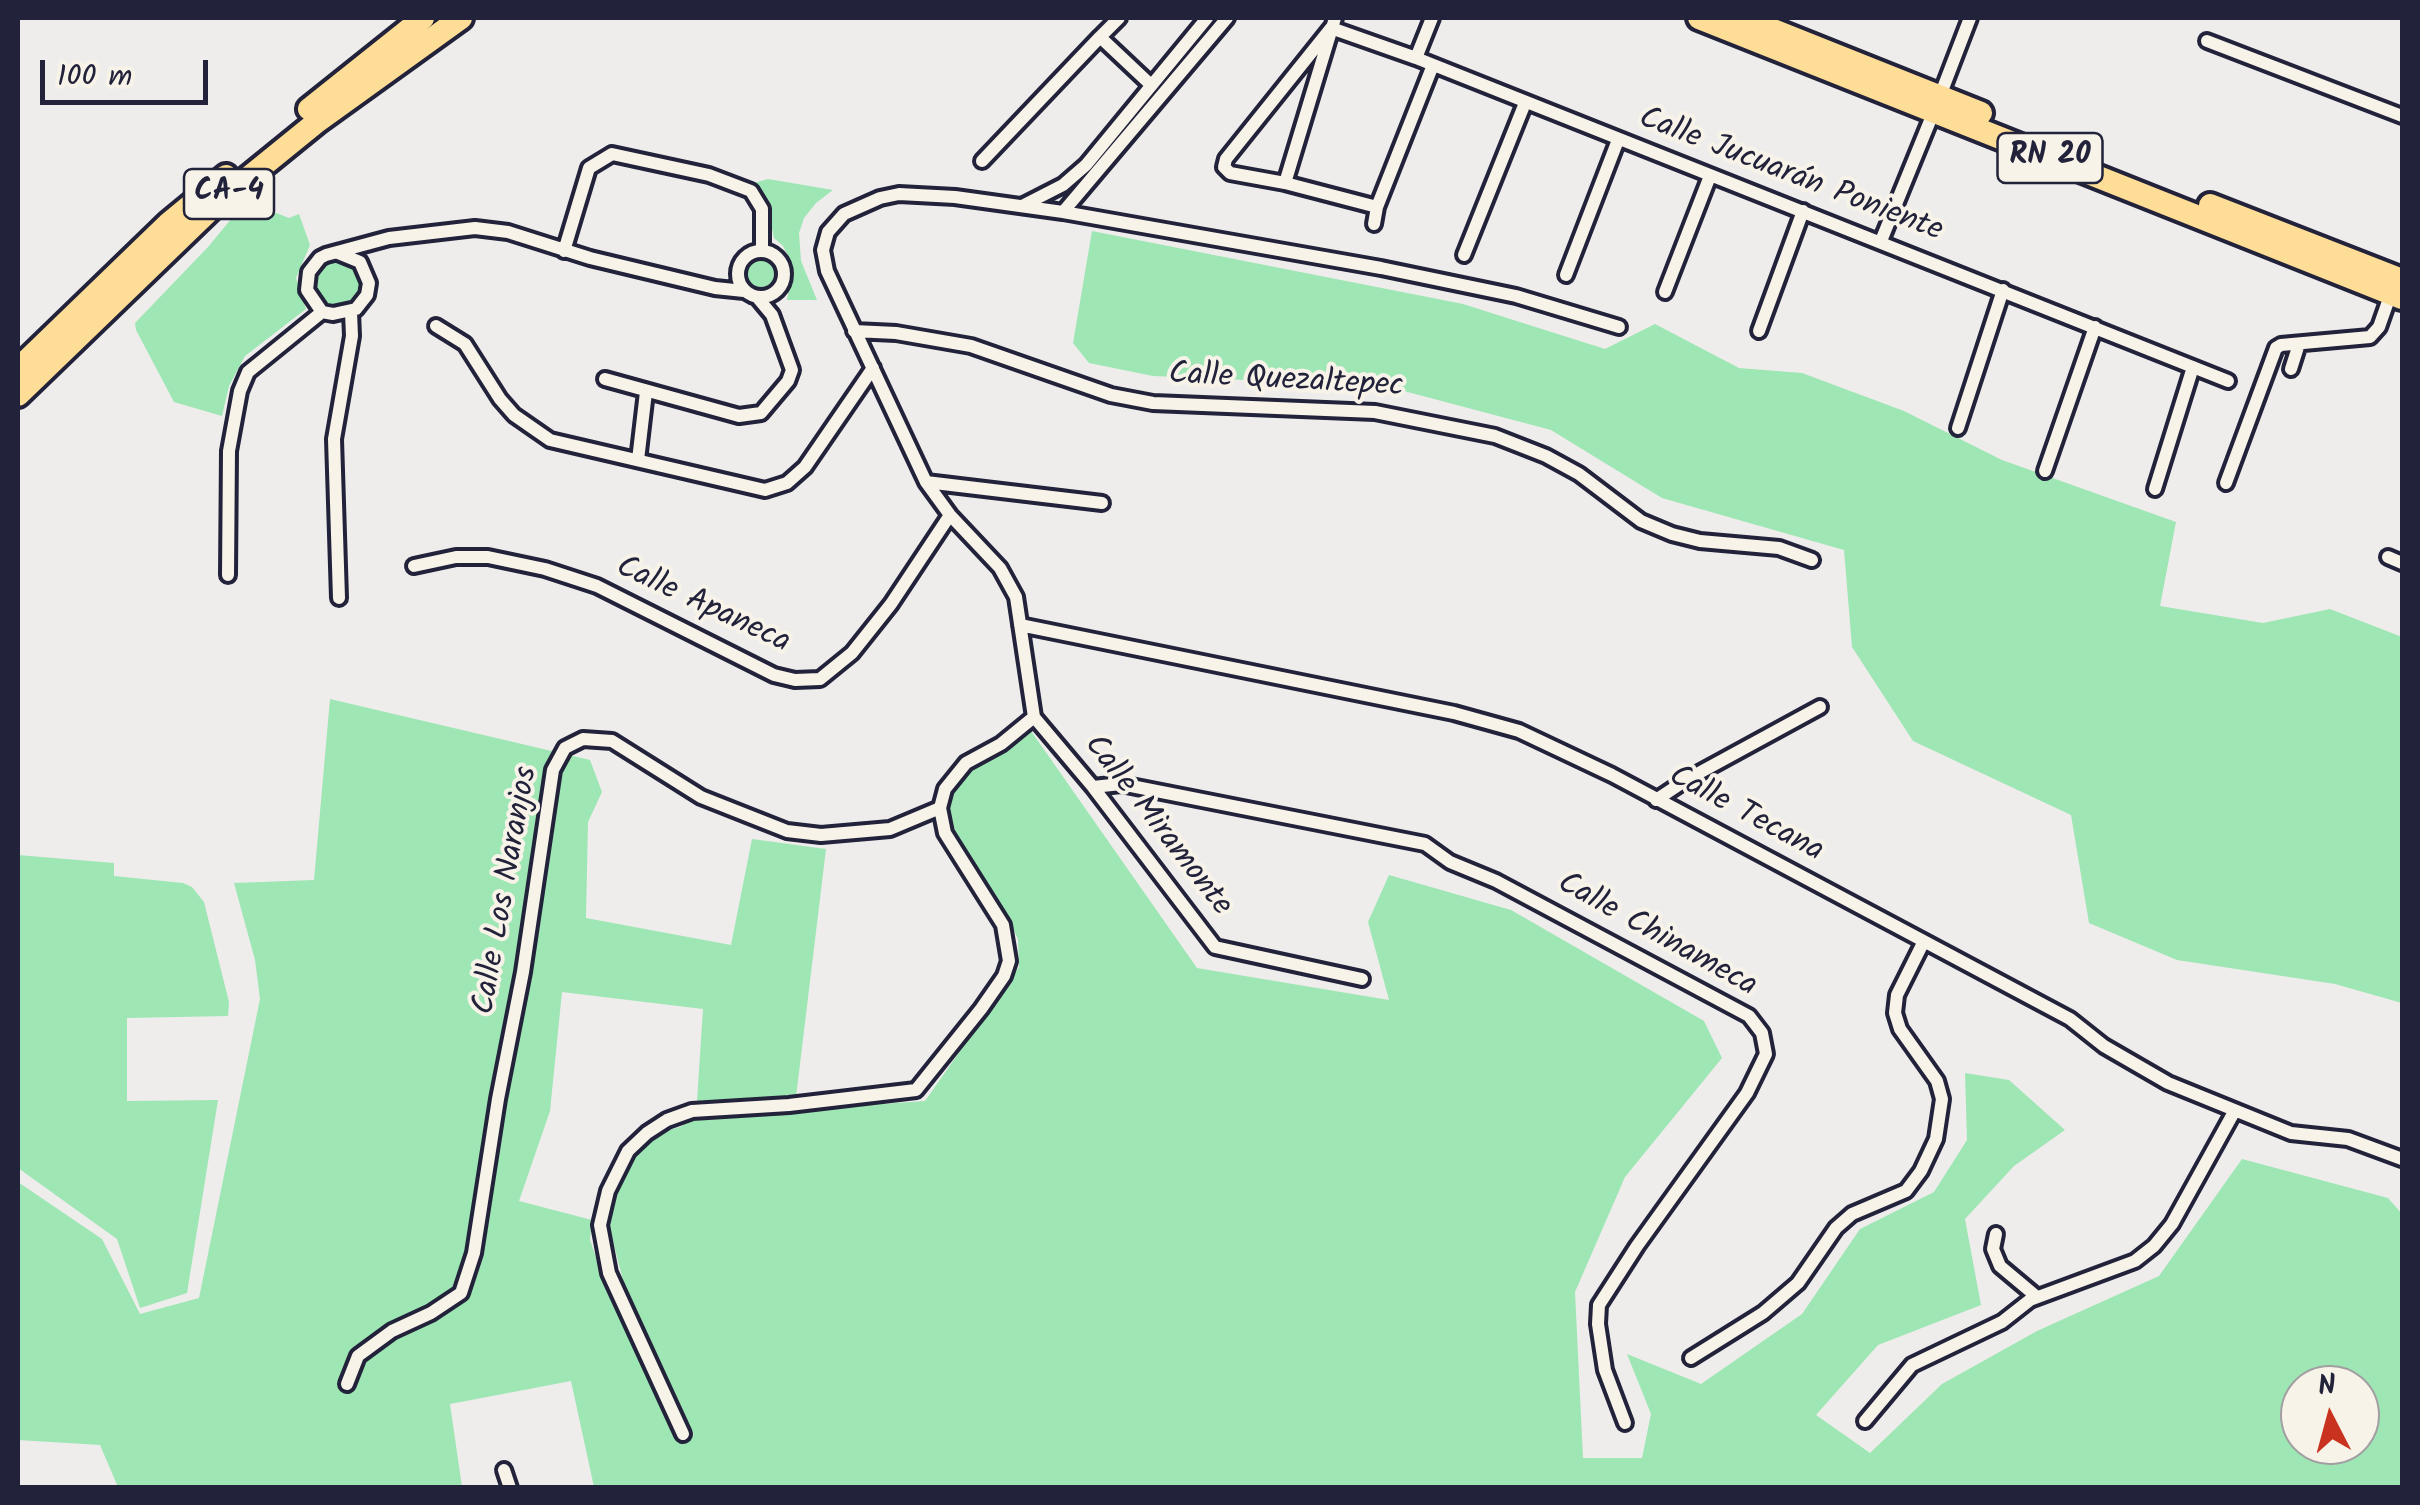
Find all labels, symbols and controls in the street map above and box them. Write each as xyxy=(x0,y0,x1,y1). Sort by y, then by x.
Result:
scale bar xyxy=(45,40,212,102)
text: 100 m xyxy=(57,53,132,101)
street label: Calle Jucuarán Poniente xyxy=(1633,101,1947,253)
road number: RN 20 xyxy=(1998,133,2102,183)
road number: CA-4 xyxy=(184,169,274,219)
street label: Calle Quezaltepec xyxy=(1168,358,1404,408)
street label: Calle Apaneca xyxy=(609,550,795,664)
street label: Calle Miramonte xyxy=(1073,729,1239,925)
street label: Calle Tecana xyxy=(1661,759,1829,873)
street label: Calle Los Naranjos xyxy=(467,764,549,1018)
street label: Calle Chinameca xyxy=(1550,866,1762,1008)
text: N xyxy=(2316,1363,2338,1410)
north arrow xyxy=(2280,1365,2380,1465)

